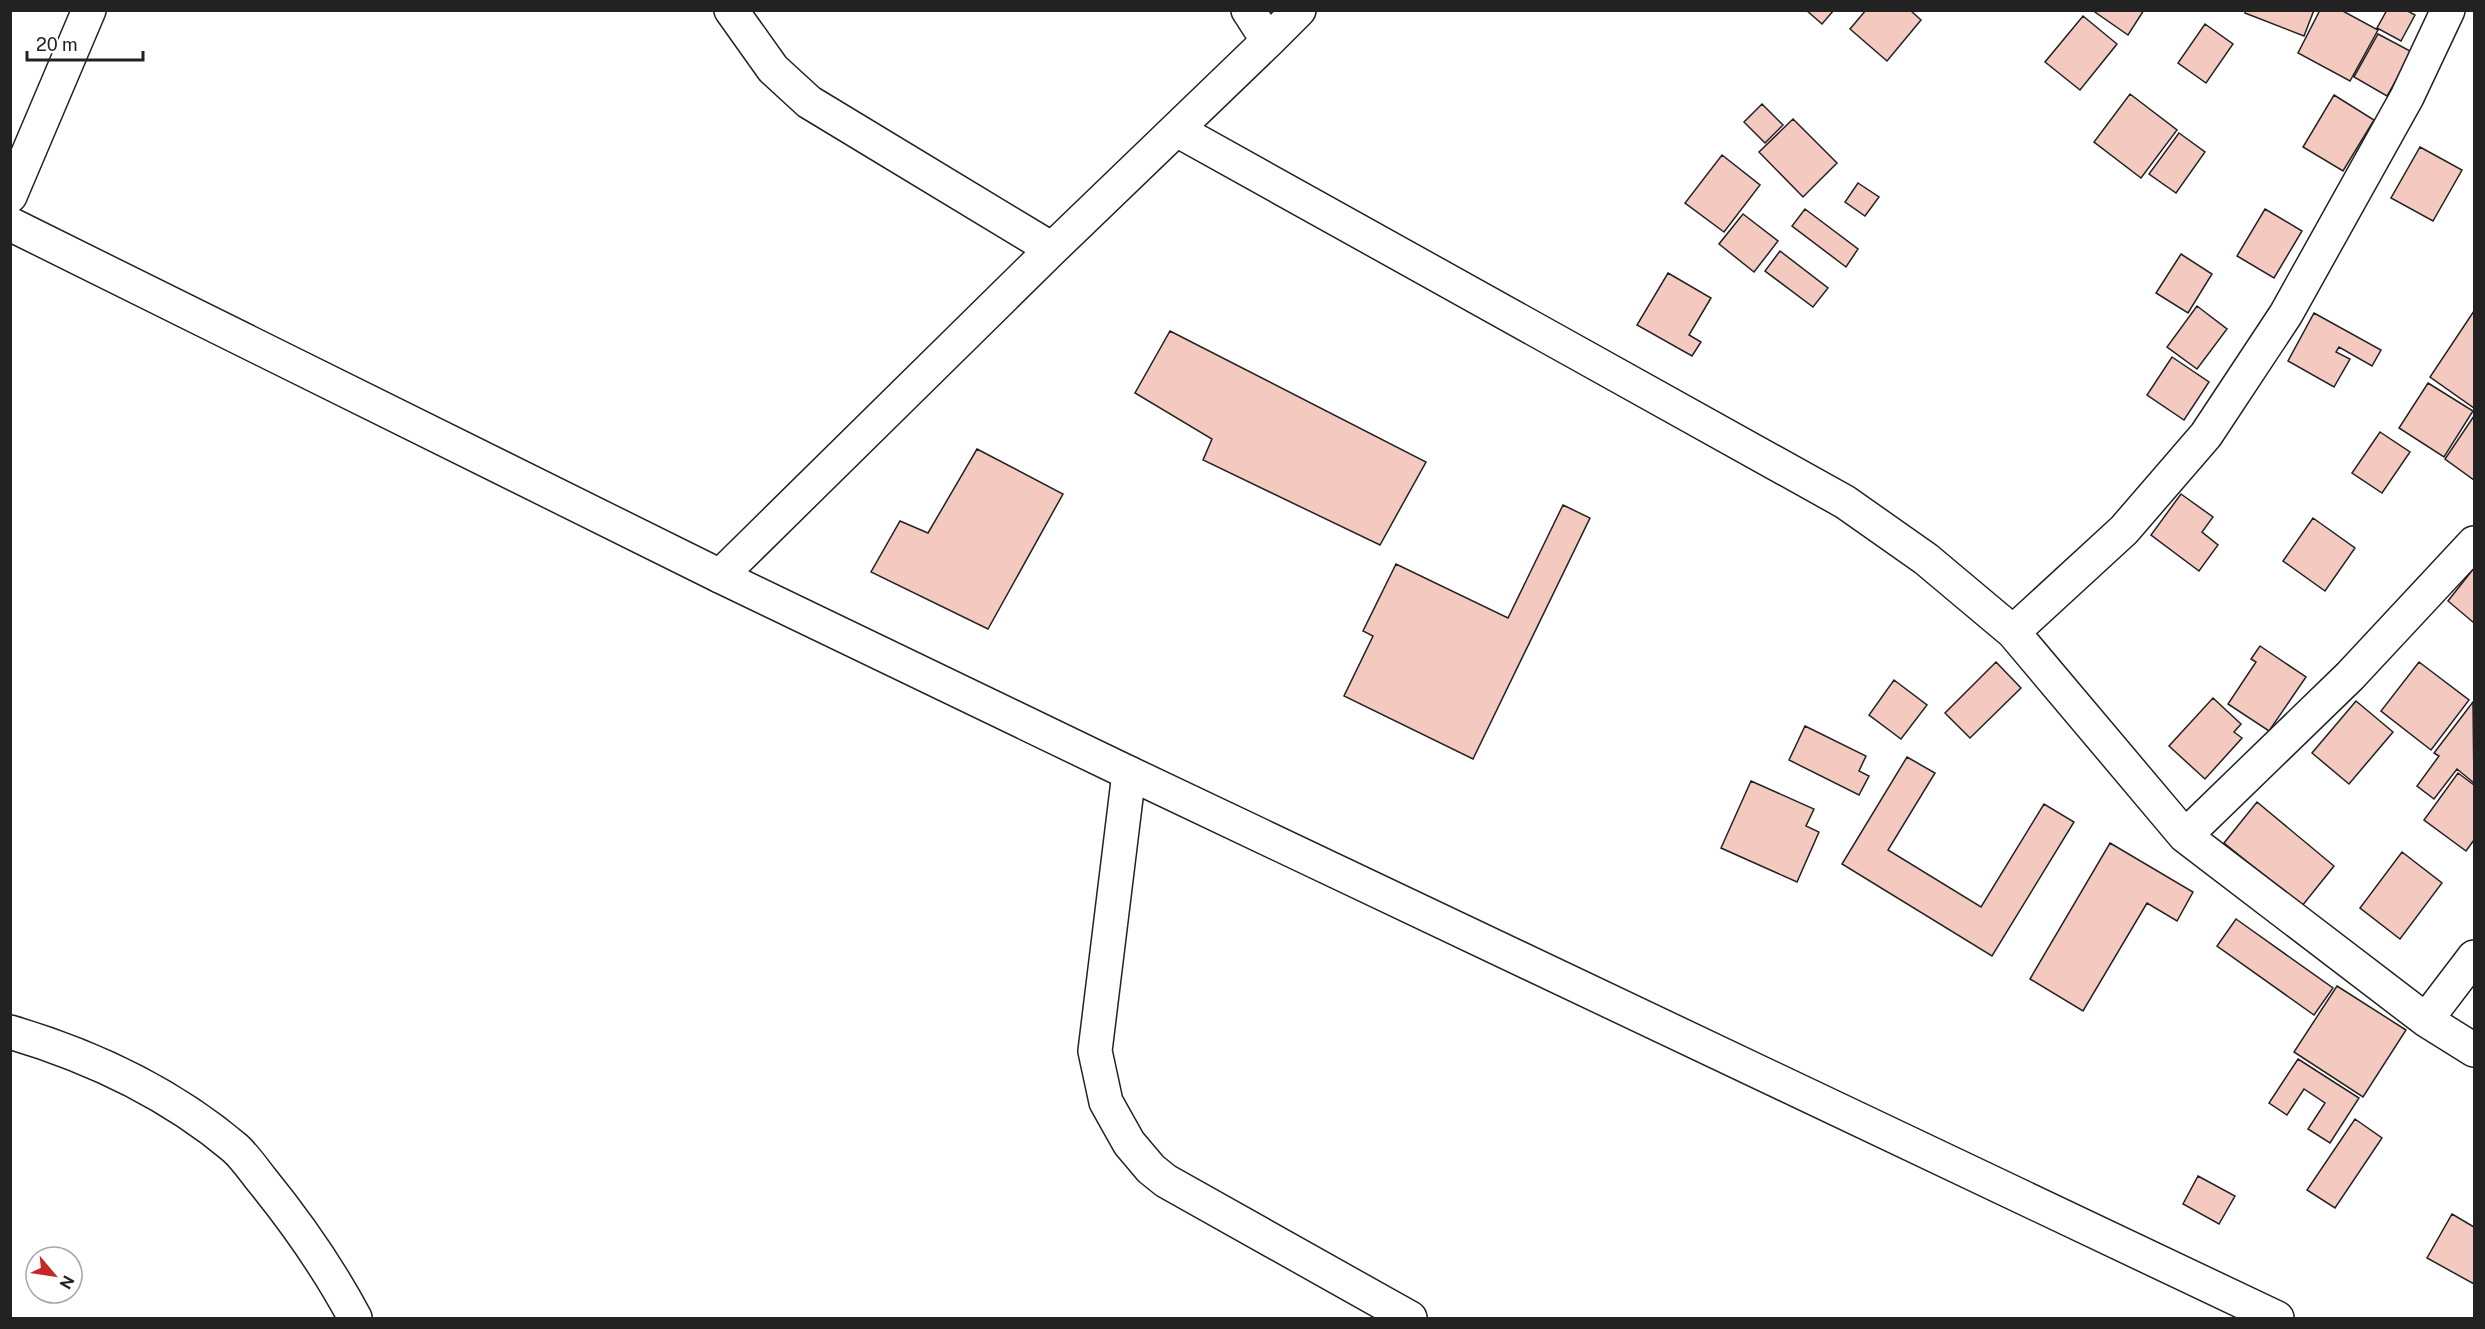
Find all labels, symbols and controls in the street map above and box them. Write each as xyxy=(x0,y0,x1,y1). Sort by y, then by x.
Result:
scale bar xyxy=(27,24,142,62)
text: 20 m xyxy=(36,34,78,55)
north arrow xyxy=(24,1245,84,1305)
text: N xyxy=(55,1272,78,1292)

